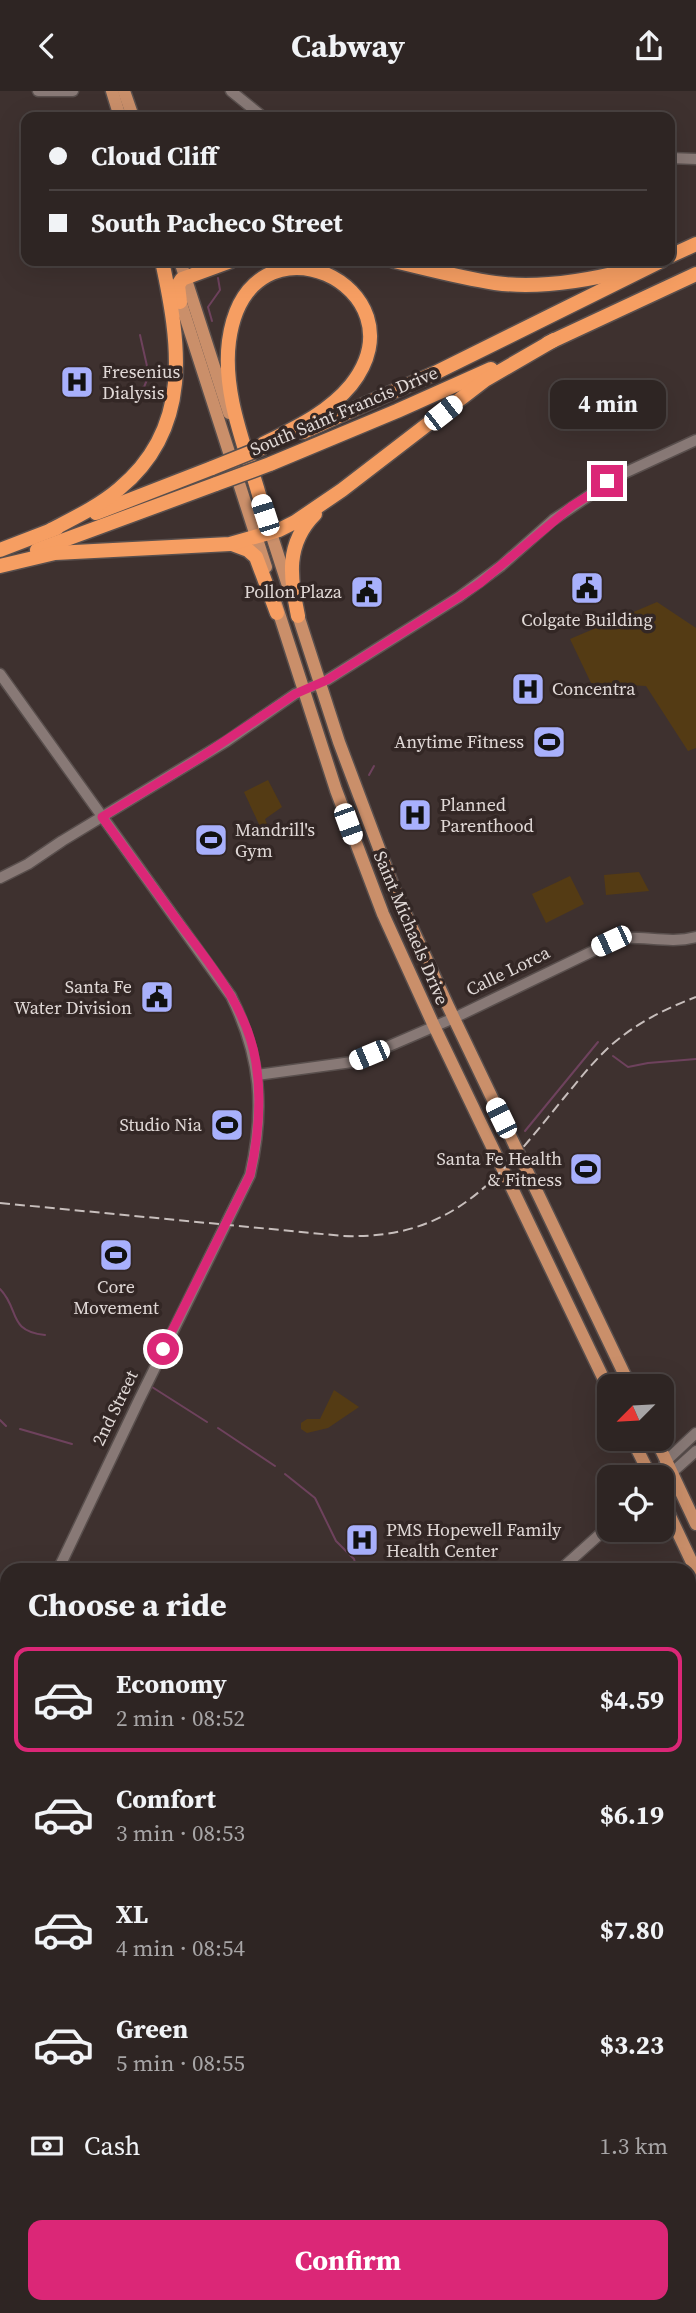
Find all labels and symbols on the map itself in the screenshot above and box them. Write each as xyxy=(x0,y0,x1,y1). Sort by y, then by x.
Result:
place label: Fresenius Dialysis xyxy=(102,359,180,405)
street label: South Saint Francis Drive xyxy=(246,360,442,461)
hospital icon: Fresenius Dialysis xyxy=(58,363,96,401)
callout: 4 min xyxy=(549,379,665,429)
car xyxy=(420,392,467,434)
route end xyxy=(591,465,623,497)
car xyxy=(249,492,282,538)
public building icon: Colgate Building xyxy=(568,569,606,607)
public building icon: Pollon Plaza xyxy=(348,573,386,611)
place label: Pollon Plaza xyxy=(244,579,343,604)
place label: Colgate Building xyxy=(521,607,653,632)
hospital icon: Concentra xyxy=(509,670,547,708)
place label: Concentra xyxy=(552,676,636,701)
sports icon: Anytime Fitness xyxy=(530,723,568,761)
place label: Anytime Fitness xyxy=(394,729,524,754)
place label: Planned Parenthood xyxy=(440,792,534,838)
hospital icon: Planned Parenthood xyxy=(396,796,434,834)
car xyxy=(331,801,366,847)
place label: Mandrill's Gym xyxy=(235,817,315,863)
sports icon: Mandrill's Gym xyxy=(192,821,230,859)
street label: Saint Michaels Drive xyxy=(368,847,455,1008)
car xyxy=(588,923,635,959)
street label: Calle Lorca xyxy=(462,939,555,1002)
place label: Santa Fe Water Division xyxy=(14,974,132,1020)
public building icon: Santa Fe Water Division xyxy=(138,978,176,1016)
car xyxy=(346,1037,393,1073)
car xyxy=(483,1095,520,1141)
sports icon: Studio Nia xyxy=(208,1106,246,1144)
place label: Studio Nia xyxy=(119,1112,203,1137)
place label: Santa Fe Health & Fitness xyxy=(437,1146,562,1192)
sports icon: Santa Fe Health & Fitness xyxy=(567,1150,605,1188)
sports icon: Core Movement xyxy=(97,1236,135,1274)
place label: Core Movement xyxy=(73,1274,159,1320)
route start xyxy=(147,1333,179,1365)
street label: 2nd Street xyxy=(86,1366,144,1450)
north arrow xyxy=(597,1374,674,1451)
place label: PMS Hopewell Family Health Center xyxy=(386,1517,562,1563)
hospital icon: PMS Hopewell Family Health Center xyxy=(343,1521,381,1559)

